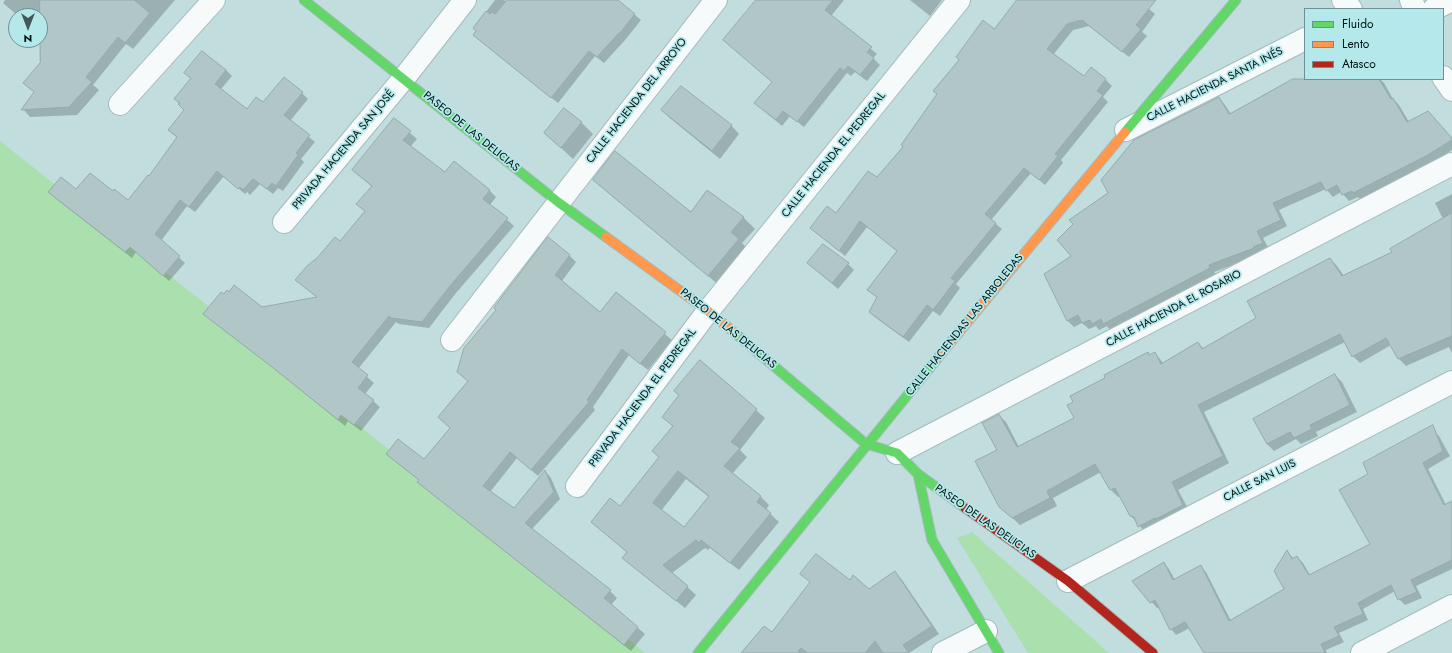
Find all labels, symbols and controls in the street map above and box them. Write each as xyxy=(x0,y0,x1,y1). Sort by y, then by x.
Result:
north arrow xyxy=(8,8,48,48)
legend xyxy=(1304,8,1444,80)
text: Fluido xyxy=(1342,15,1374,33)
text: N xyxy=(24,31,32,47)
text: Lento xyxy=(1342,35,1369,53)
street label: CALLE HACIENDA DEL ARROYO xyxy=(584,36,690,166)
street label: CALLE HACIENDA SANTA INÉS xyxy=(1145,45,1285,125)
text: Atasco xyxy=(1342,55,1376,73)
street label: PRIVADA HACIENDA SAN JOSÉ xyxy=(290,88,398,212)
street label: PASEO DE LAS DELICIAS xyxy=(420,89,522,175)
street label: CALLE HACIENDA EL PEDREGAL xyxy=(779,90,889,220)
street label: CALLE HACIENDAS LAS ARBOLEDAS xyxy=(904,251,1026,399)
street label: CALLE HACIENDA EL ROSARIO xyxy=(1104,268,1244,350)
street label: PASEO DE LAS DELICIAS xyxy=(677,286,779,372)
street label: PRIVADA HACIENDA EL PEDREGAL xyxy=(587,326,699,470)
street label: CALLE SAN LUIS xyxy=(1222,457,1298,505)
street label: PASEO DE LAS DELICIAS xyxy=(932,482,1038,562)

